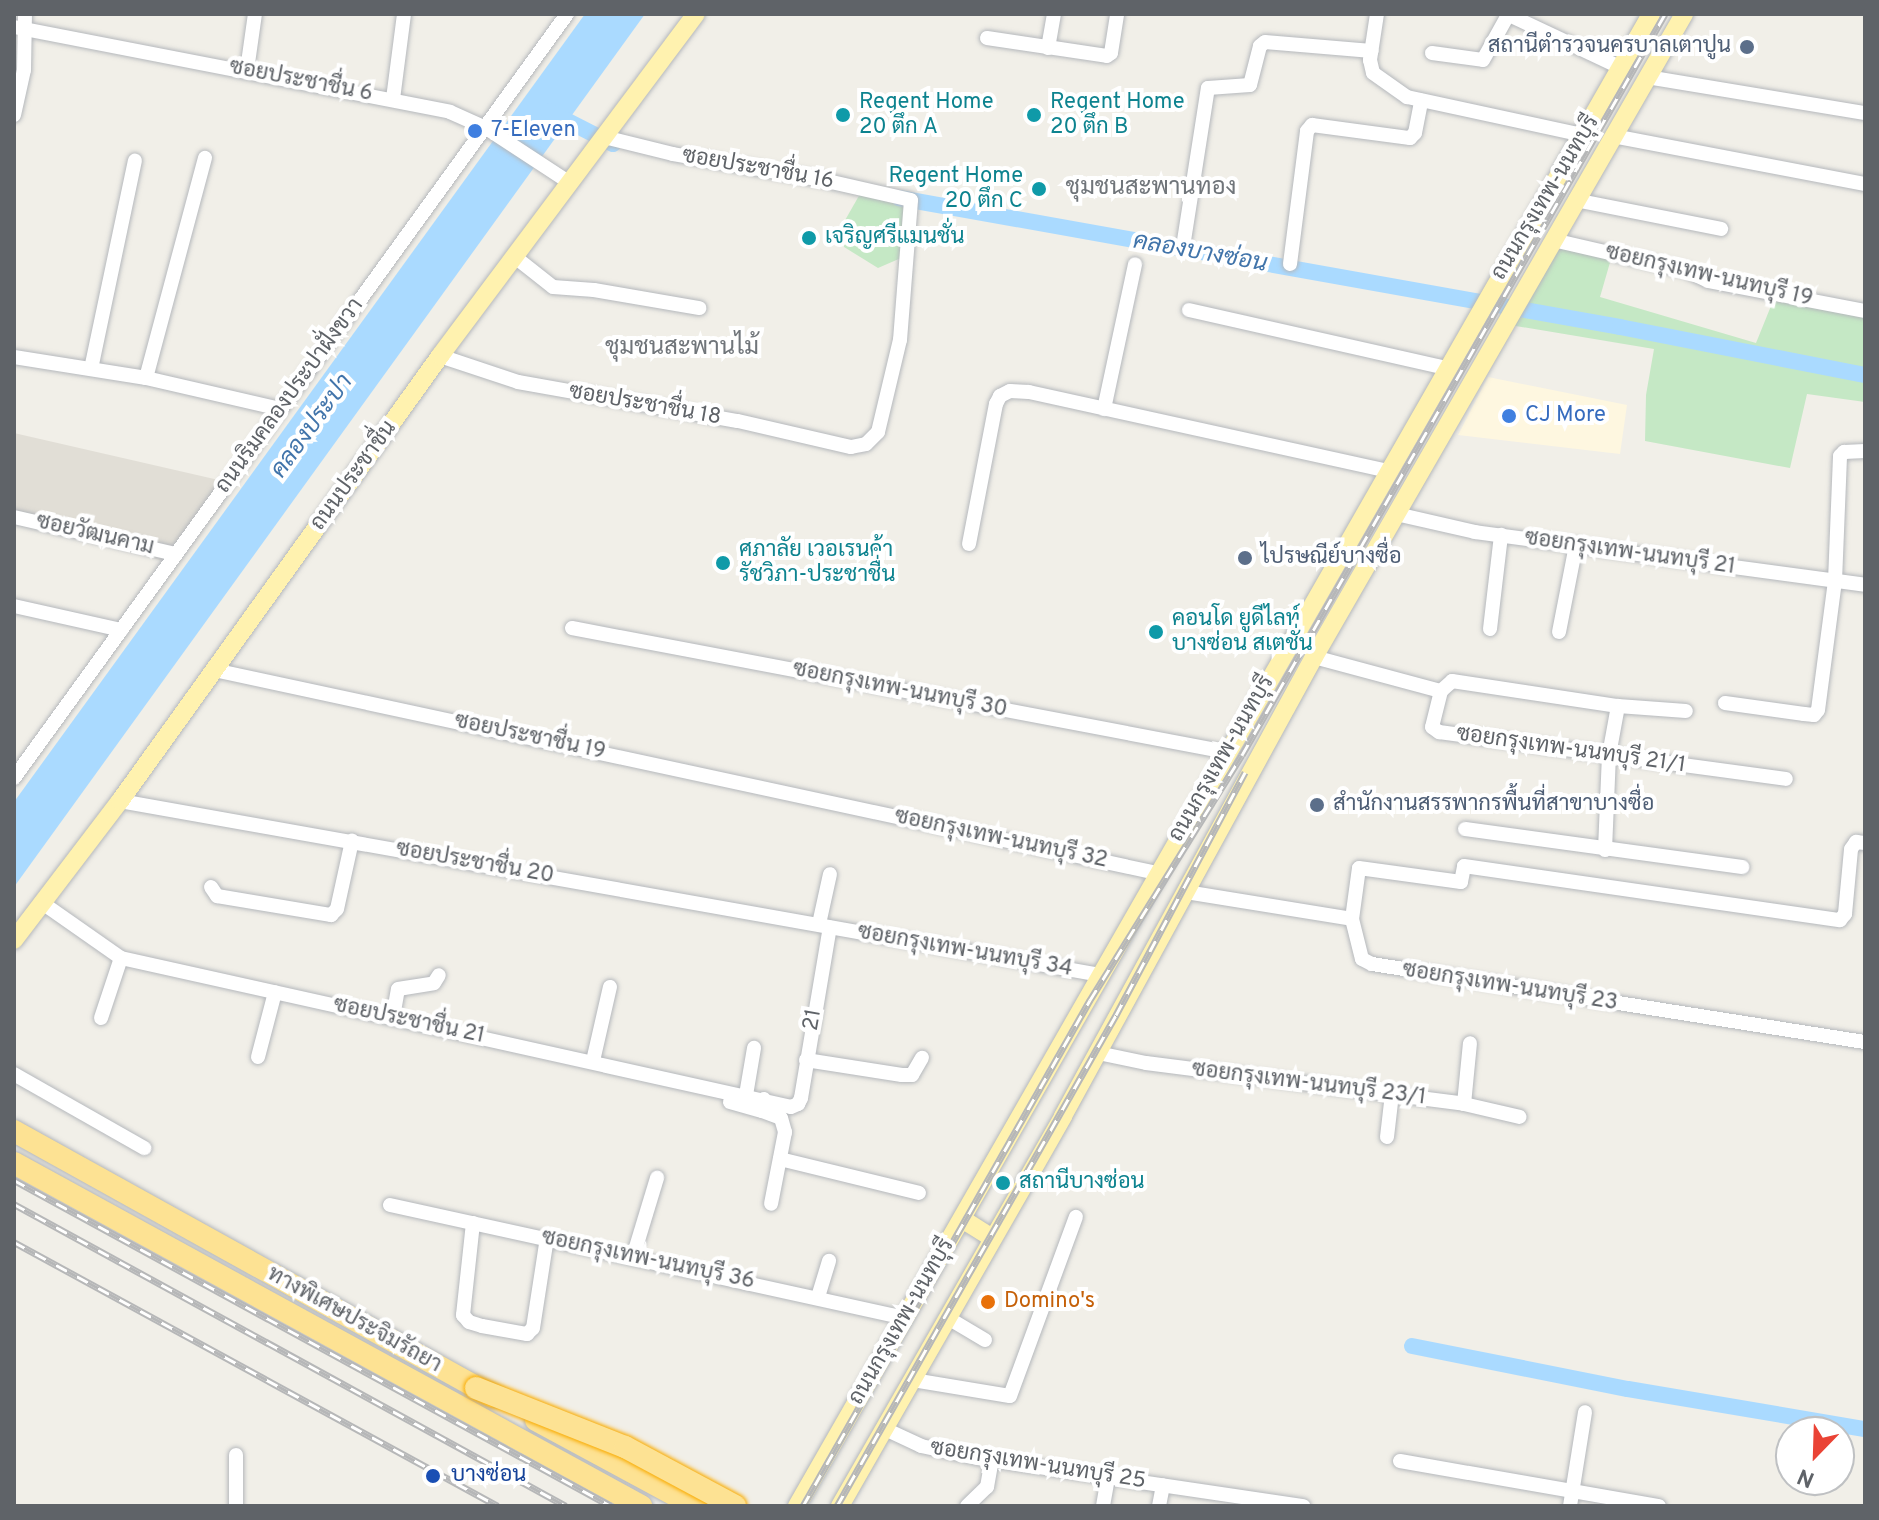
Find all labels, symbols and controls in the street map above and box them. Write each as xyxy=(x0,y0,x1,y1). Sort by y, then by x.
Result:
place label: สถานีตำรวจนครบาลเตาปูน xyxy=(1488,34,1731,60)
marker: สถานีตำรวจนครบาลเตาปูน xyxy=(1738,38,1756,56)
street label: ซอยประชาชื่น 6 xyxy=(227,54,375,108)
place label: Regent Home 20 ตึก A xyxy=(859,89,994,140)
place label: Regent Home 20 ตึก B xyxy=(1050,89,1185,140)
marker: Regent Home 20 ตึก A xyxy=(834,106,852,124)
marker: Regent Home 20 ตึก B xyxy=(1025,106,1043,124)
street label: ถนนกรุงเทพ-นนทบุรี xyxy=(1486,111,1606,285)
place label: 7-Eleven xyxy=(491,118,576,144)
marker: 7-Eleven xyxy=(466,122,484,140)
street label: ซอยประชาชื่น 16 xyxy=(680,143,836,195)
place label: Regent Home 20 ตึก C xyxy=(888,163,1023,214)
district label: ชุมชนสะพานทอง xyxy=(1066,175,1236,203)
marker: Regent Home 20 ตึก C xyxy=(1030,180,1048,198)
place label: เจริญศรีแมนชั่น xyxy=(825,225,964,251)
water label: คลองบางซ่อน xyxy=(1131,228,1269,280)
marker: เจริญศรีแมนชั่น xyxy=(800,229,818,247)
street label: ซอยกรุงเทพ-นนทบุรี 19 xyxy=(1603,239,1815,313)
street label: ถนนริมคลองประปาฝั่งขวา xyxy=(210,293,370,499)
district label: ชุมชนสะพานไม้ xyxy=(605,335,759,363)
water label: คลองประปา xyxy=(266,370,360,484)
street label: ซอยประชาชื่น 18 xyxy=(567,379,723,431)
place label: CJ More xyxy=(1525,403,1606,429)
marker: CJ More xyxy=(1500,407,1518,425)
street label: ถนนประชาชื่น xyxy=(305,416,403,536)
street label: ซอยวัฒนคาม xyxy=(34,509,156,561)
street label: ซอยกรุงเทพ-นนทบุรี 21 xyxy=(1523,525,1737,581)
place label: ศุภาลัย เวอเรนด้า รัชวิภา-ประชาชื่น xyxy=(739,537,895,588)
place label: ไปรษณีย์บางซื่อ xyxy=(1261,545,1402,571)
marker: ไปรษณีย์บางซื่อ xyxy=(1236,549,1254,567)
marker: ศุภาลัย เวอเรนด้า รัชวิภา-ประชาชื่น xyxy=(714,554,732,572)
place label: คอนโด ยูดีไลท์ บางซ่อน สเตชั่น xyxy=(1172,606,1313,658)
marker: คอนโด ยูดีไลท์ บางซ่อน สเตชั่น xyxy=(1147,623,1165,641)
street label: ซอยกรุงเทพ-นนทบุรี 30 xyxy=(791,656,1009,724)
street label: ถนนกรุงเทพ-นนทบุรี xyxy=(1164,671,1280,847)
street label: ซอยประชาชื่น 19 xyxy=(452,708,608,766)
street label: ซอยกรุงเทพ-นนทบุรี 21/1 xyxy=(1455,721,1687,779)
place label: สำนักงานสรรพากรพื้นที่สาขาบางซื่อ xyxy=(1333,792,1654,818)
marker: สำนักงานสรรพากรพื้นที่สาขาบางซื่อ xyxy=(1308,796,1326,814)
street label: ซอยกรุงเทพ-นนทบุรี 32 xyxy=(892,804,1110,874)
street label: ซอยประชาชื่น 20 xyxy=(394,836,556,890)
street label: ซอยกรุงเทพ-นนทบุรี 34 xyxy=(856,919,1074,983)
street label: ซอยกรุงเทพ-นนทบุรี 23 xyxy=(1401,957,1619,1017)
street label: ซอยประชาชื่น 21 xyxy=(331,992,487,1050)
street label: 21 xyxy=(798,1007,828,1033)
street label: ซอยกรุงเทพ-นนทบุรี 23/1 xyxy=(1190,1057,1428,1111)
place label: สถานีบางซ่อน xyxy=(1019,1170,1145,1196)
marker: สถานีบางซ่อน xyxy=(994,1174,1012,1192)
street label: ซอยกรุงเทพ-นนทบุรี 36 xyxy=(539,1225,757,1295)
street label: ถนนกรุงเทพ-นนทบุรี xyxy=(844,1234,960,1410)
street label: ทางพิเศษประจิมรัถยา xyxy=(262,1261,446,1379)
place label: Domino's xyxy=(1004,1289,1095,1315)
marker: Domino's xyxy=(979,1293,997,1311)
north arrow xyxy=(1775,1416,1855,1496)
street label: ซอยกรุงเทพ-นนทบุรี 25 xyxy=(928,1435,1148,1495)
text: N xyxy=(1794,1461,1819,1492)
place label: บางซ่อน xyxy=(451,1463,526,1489)
marker: บางซ่อน xyxy=(422,1465,444,1487)

